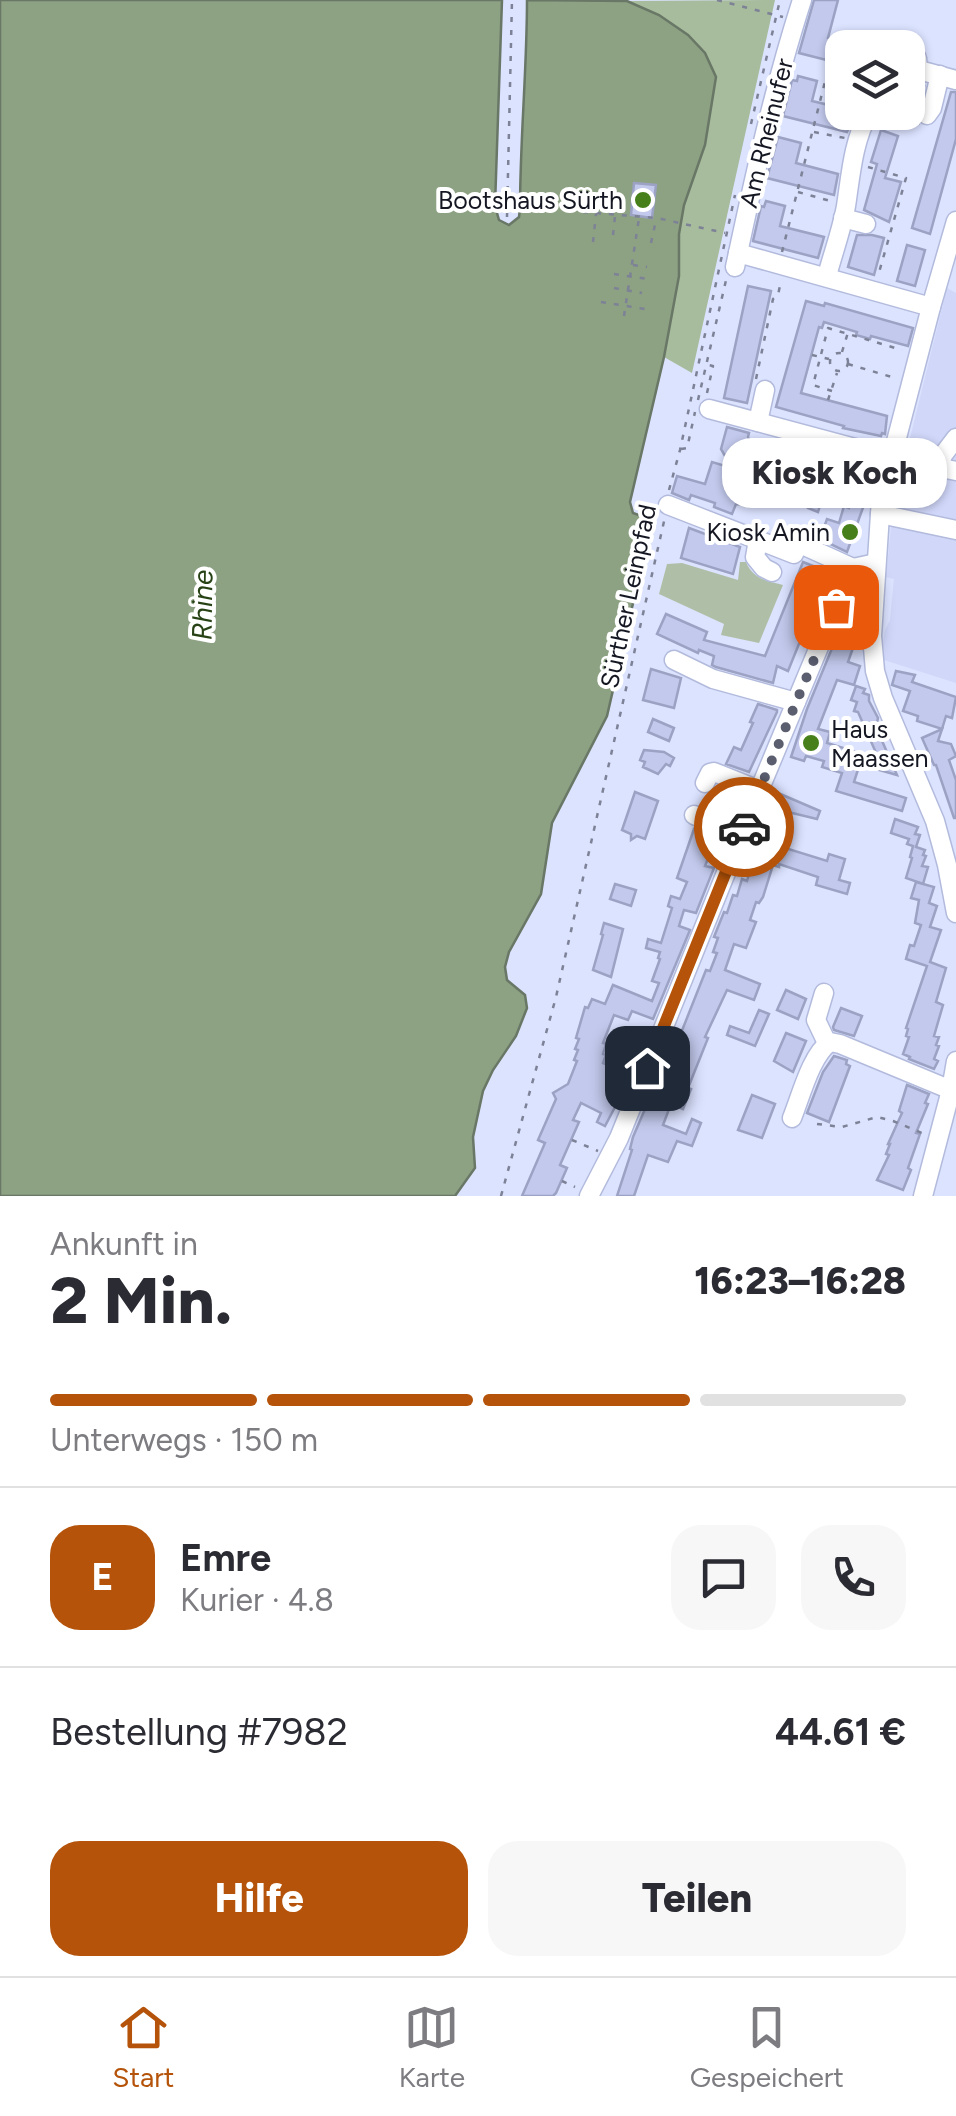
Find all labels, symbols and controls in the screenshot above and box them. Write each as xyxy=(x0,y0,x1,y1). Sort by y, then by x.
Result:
map controls xyxy=(825,30,925,130)
button: layers xyxy=(825,30,925,130)
street label: Am Rheinufer xyxy=(733,55,799,211)
place label: Bootshaus Sürth xyxy=(438,185,623,215)
marker: Bootshaus Sürth xyxy=(632,189,654,211)
callout: Kiosk Koch xyxy=(724,437,948,507)
text: Kiosk Koch xyxy=(752,454,917,492)
street label: Sürther Leinpfad xyxy=(594,501,662,691)
place label: Kiosk Amin xyxy=(707,517,830,547)
marker: Kiosk Amin xyxy=(839,521,861,543)
pin xyxy=(794,565,879,650)
water label: Rhine xyxy=(184,569,220,641)
icon: bag xyxy=(809,580,864,635)
place label: Haus Maassen xyxy=(831,714,929,773)
marker: Haus Maassen xyxy=(800,732,822,754)
courier xyxy=(694,777,794,877)
icon: car xyxy=(717,800,772,855)
pin xyxy=(605,1026,690,1111)
icon: home xyxy=(620,1041,675,1096)
text: Ankunft in xyxy=(50,1225,198,1263)
text: 16:23–16:28 xyxy=(694,1258,906,1304)
text: 2 Min. xyxy=(50,1261,232,1339)
text: Unterwegs · 150 m xyxy=(50,1421,318,1459)
button: chat xyxy=(671,1525,776,1630)
button: phone xyxy=(801,1525,906,1630)
text: Emre xyxy=(180,1535,271,1581)
text: E xyxy=(91,1554,114,1600)
text: Kurier · 4.8 xyxy=(180,1581,334,1619)
text: Bestellung #7982 xyxy=(50,1709,348,1755)
text: 44.61 € xyxy=(775,1709,906,1755)
button: Hilfe xyxy=(50,1841,468,1956)
button: Teilen xyxy=(488,1841,906,1956)
tab: Start xyxy=(112,2000,174,2094)
tab: Karte xyxy=(399,2000,465,2094)
tab: Gespeichert xyxy=(690,2000,844,2094)

